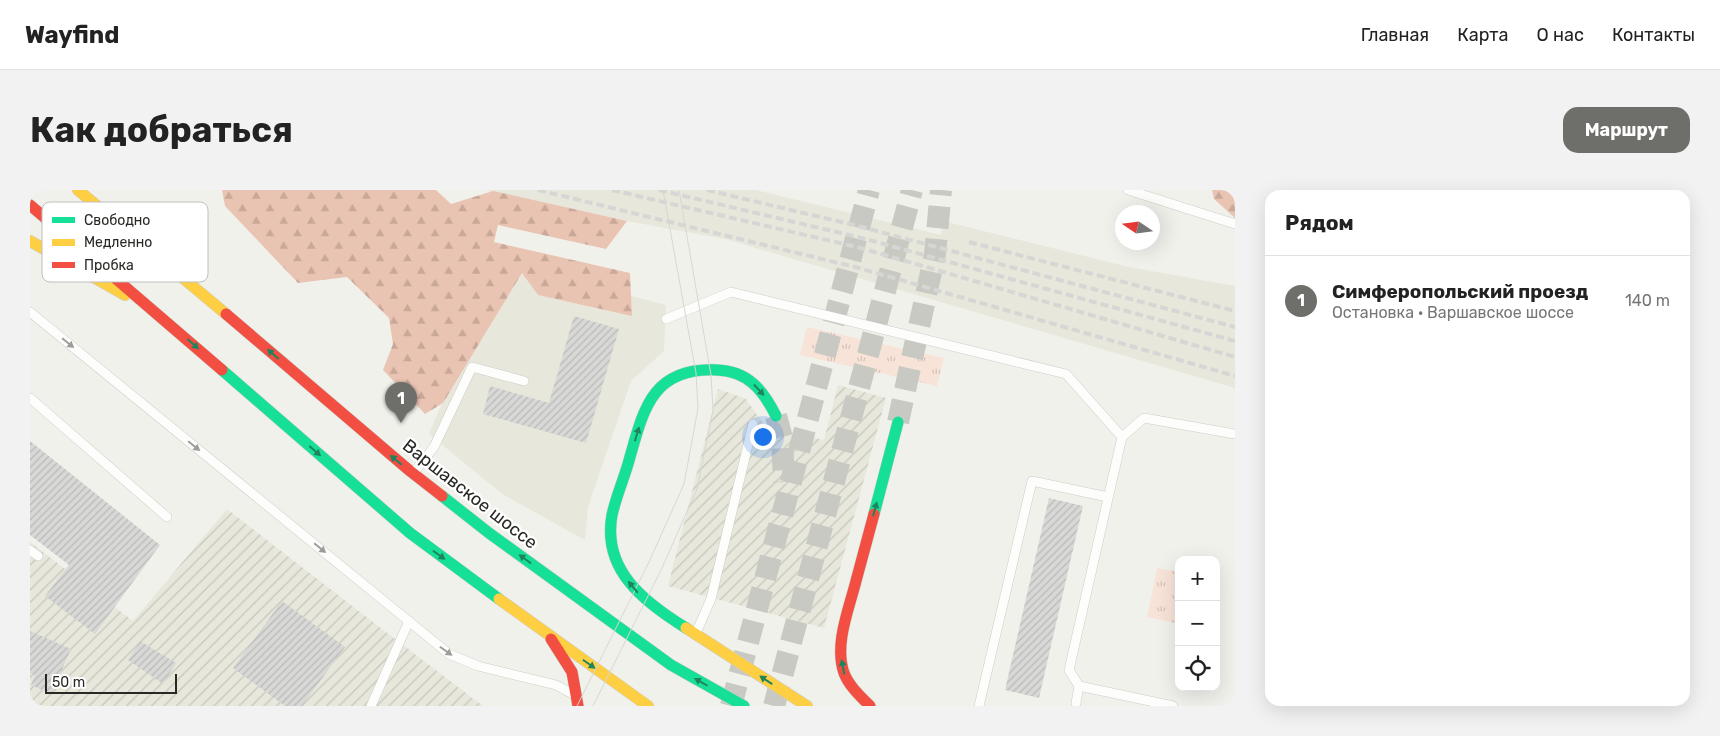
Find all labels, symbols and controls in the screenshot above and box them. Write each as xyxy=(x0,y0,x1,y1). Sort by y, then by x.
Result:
text: Wayfind xyxy=(25,21,119,49)
text: Главная xyxy=(1361,24,1429,46)
text: Карта xyxy=(1457,24,1509,46)
text: О нас xyxy=(1537,24,1584,46)
text: Контакты xyxy=(1612,24,1695,46)
button: Маршрут xyxy=(1563,107,1690,153)
text: Как добраться xyxy=(30,109,293,151)
legend xyxy=(42,202,208,282)
north arrow xyxy=(1115,205,1160,250)
text: Рядом xyxy=(1285,210,1354,235)
text: Свободно xyxy=(84,212,150,229)
text: Медленно xyxy=(84,234,152,251)
text: Пробка xyxy=(84,257,134,274)
text: Симферопольский проезд xyxy=(1332,280,1588,303)
text: 1 xyxy=(1297,291,1305,310)
text: 140 m xyxy=(1625,291,1670,310)
text: Остановка · Варшавское шоссе xyxy=(1332,303,1574,322)
one-way arrow xyxy=(61,337,74,348)
one-way arrow xyxy=(186,338,198,350)
one-way arrow xyxy=(267,348,279,360)
pin: 1 xyxy=(385,382,417,423)
one-way arrow xyxy=(753,383,765,395)
your location xyxy=(750,424,776,450)
one-way arrow xyxy=(633,426,641,441)
street label: Варшавское шоссе xyxy=(398,434,542,554)
one-way arrow xyxy=(187,440,200,451)
one-way arrow xyxy=(309,445,321,456)
one-way arrow xyxy=(390,454,403,465)
one-way arrow xyxy=(871,502,879,517)
one-way arrow xyxy=(313,543,326,554)
one-way arrow xyxy=(432,550,445,561)
one-way arrow xyxy=(518,554,532,564)
map controls xyxy=(1175,556,1220,691)
button: + xyxy=(1175,556,1220,601)
one-way arrow xyxy=(628,581,639,594)
button: − xyxy=(1175,601,1220,646)
one-way arrow xyxy=(439,646,453,656)
button: locate xyxy=(1175,646,1220,691)
one-way arrow xyxy=(582,659,595,669)
one-way arrow xyxy=(839,660,847,675)
scale bar xyxy=(45,671,178,694)
text: 50 m xyxy=(52,674,85,691)
one-way arrow xyxy=(759,675,773,684)
one-way arrow xyxy=(694,678,709,686)

